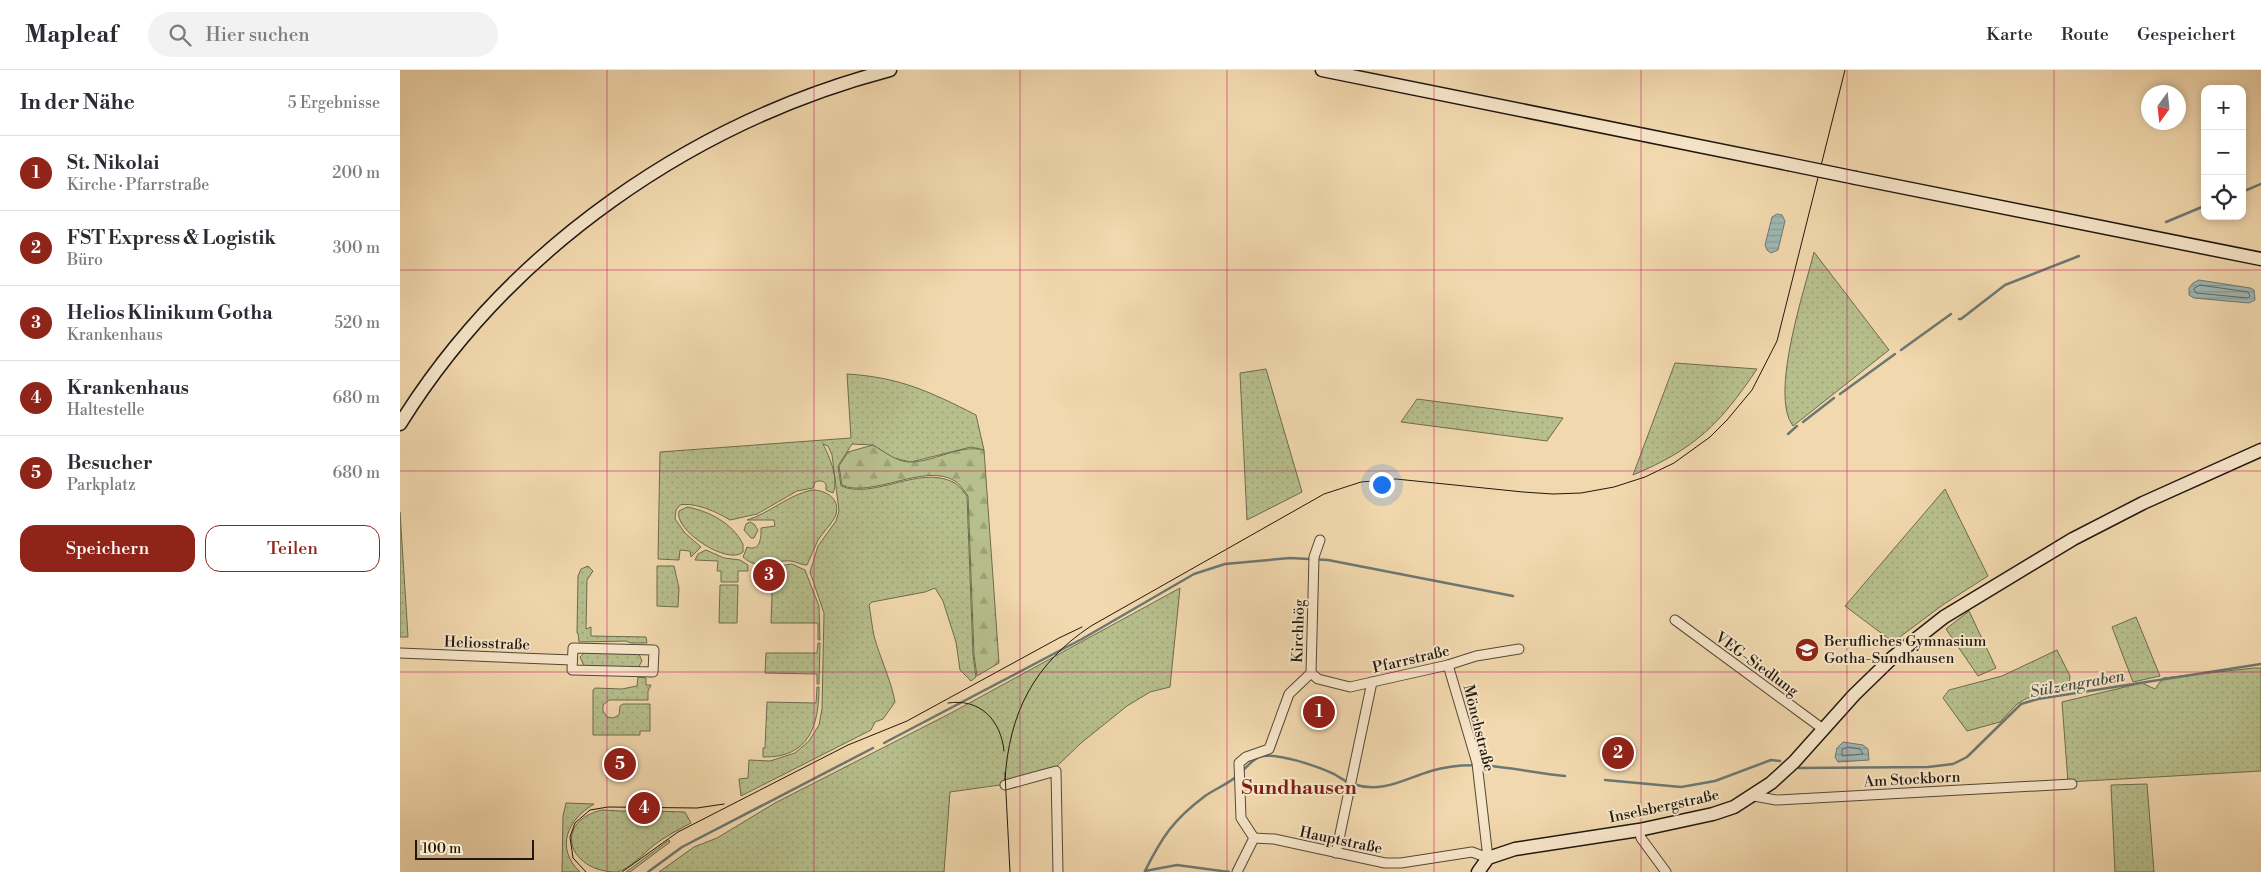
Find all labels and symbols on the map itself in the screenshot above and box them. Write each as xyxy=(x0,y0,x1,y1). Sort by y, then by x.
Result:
north arrow xyxy=(2141,85,2186,130)
your location xyxy=(1369,472,1395,498)
pin: 3 xyxy=(753,556,785,594)
street label: Kirchhög xyxy=(1288,599,1309,663)
street label: VEG-Siedlung xyxy=(1711,627,1802,701)
place label: Berufliches Gymnasium Gotha-Sundhausen xyxy=(1823,632,1986,668)
street label: Heliosstraße xyxy=(444,633,530,654)
school or university icon: Berufliches Gymnasium Gotha-Sundhausen xyxy=(1794,637,1820,663)
street label: Pfarrstraße xyxy=(1371,641,1452,678)
water label: Sülzengraben xyxy=(2028,666,2127,702)
street label: Mönchstraße xyxy=(1459,683,1499,774)
pin: 1 xyxy=(1303,693,1335,731)
pin: 2 xyxy=(1602,734,1634,772)
pin: 5 xyxy=(604,745,636,783)
street label: Am Stockborn xyxy=(1862,767,1961,792)
district label: Sundhausen xyxy=(1241,776,1358,801)
street label: Inselsbergstraße xyxy=(1607,786,1721,827)
pin: 4 xyxy=(628,789,660,827)
street label: Hauptstraße xyxy=(1298,822,1384,859)
scale bar xyxy=(415,837,534,860)

